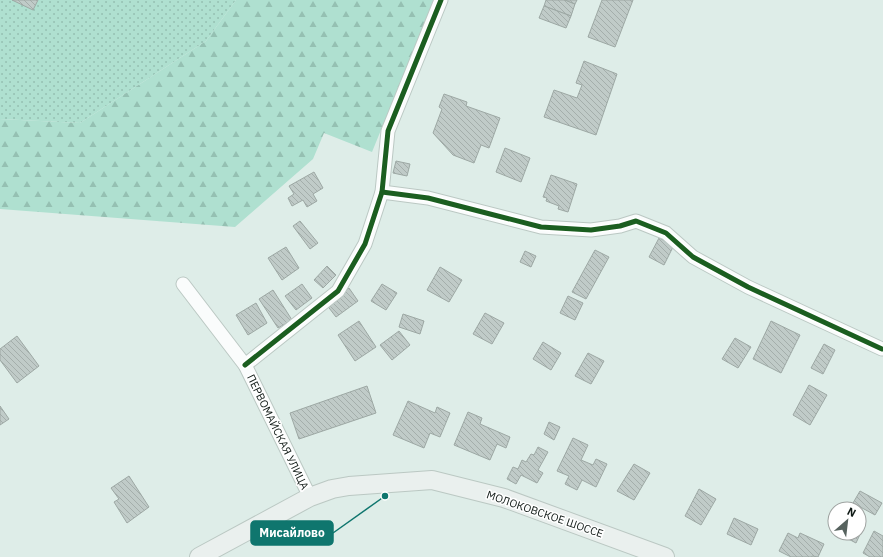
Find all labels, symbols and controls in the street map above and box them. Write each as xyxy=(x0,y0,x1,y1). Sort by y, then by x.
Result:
street label: ПЕРВОМАЙСКАЯ УЛИЦА xyxy=(244,372,312,492)
street label: МОЛОКОВСКОЕ ШОССЕ xyxy=(485,487,605,541)
north arrow xyxy=(827,501,867,541)
text: N xyxy=(845,504,859,520)
callout: Мисайлово xyxy=(251,521,333,545)
text: Мисайлово xyxy=(259,525,325,540)

